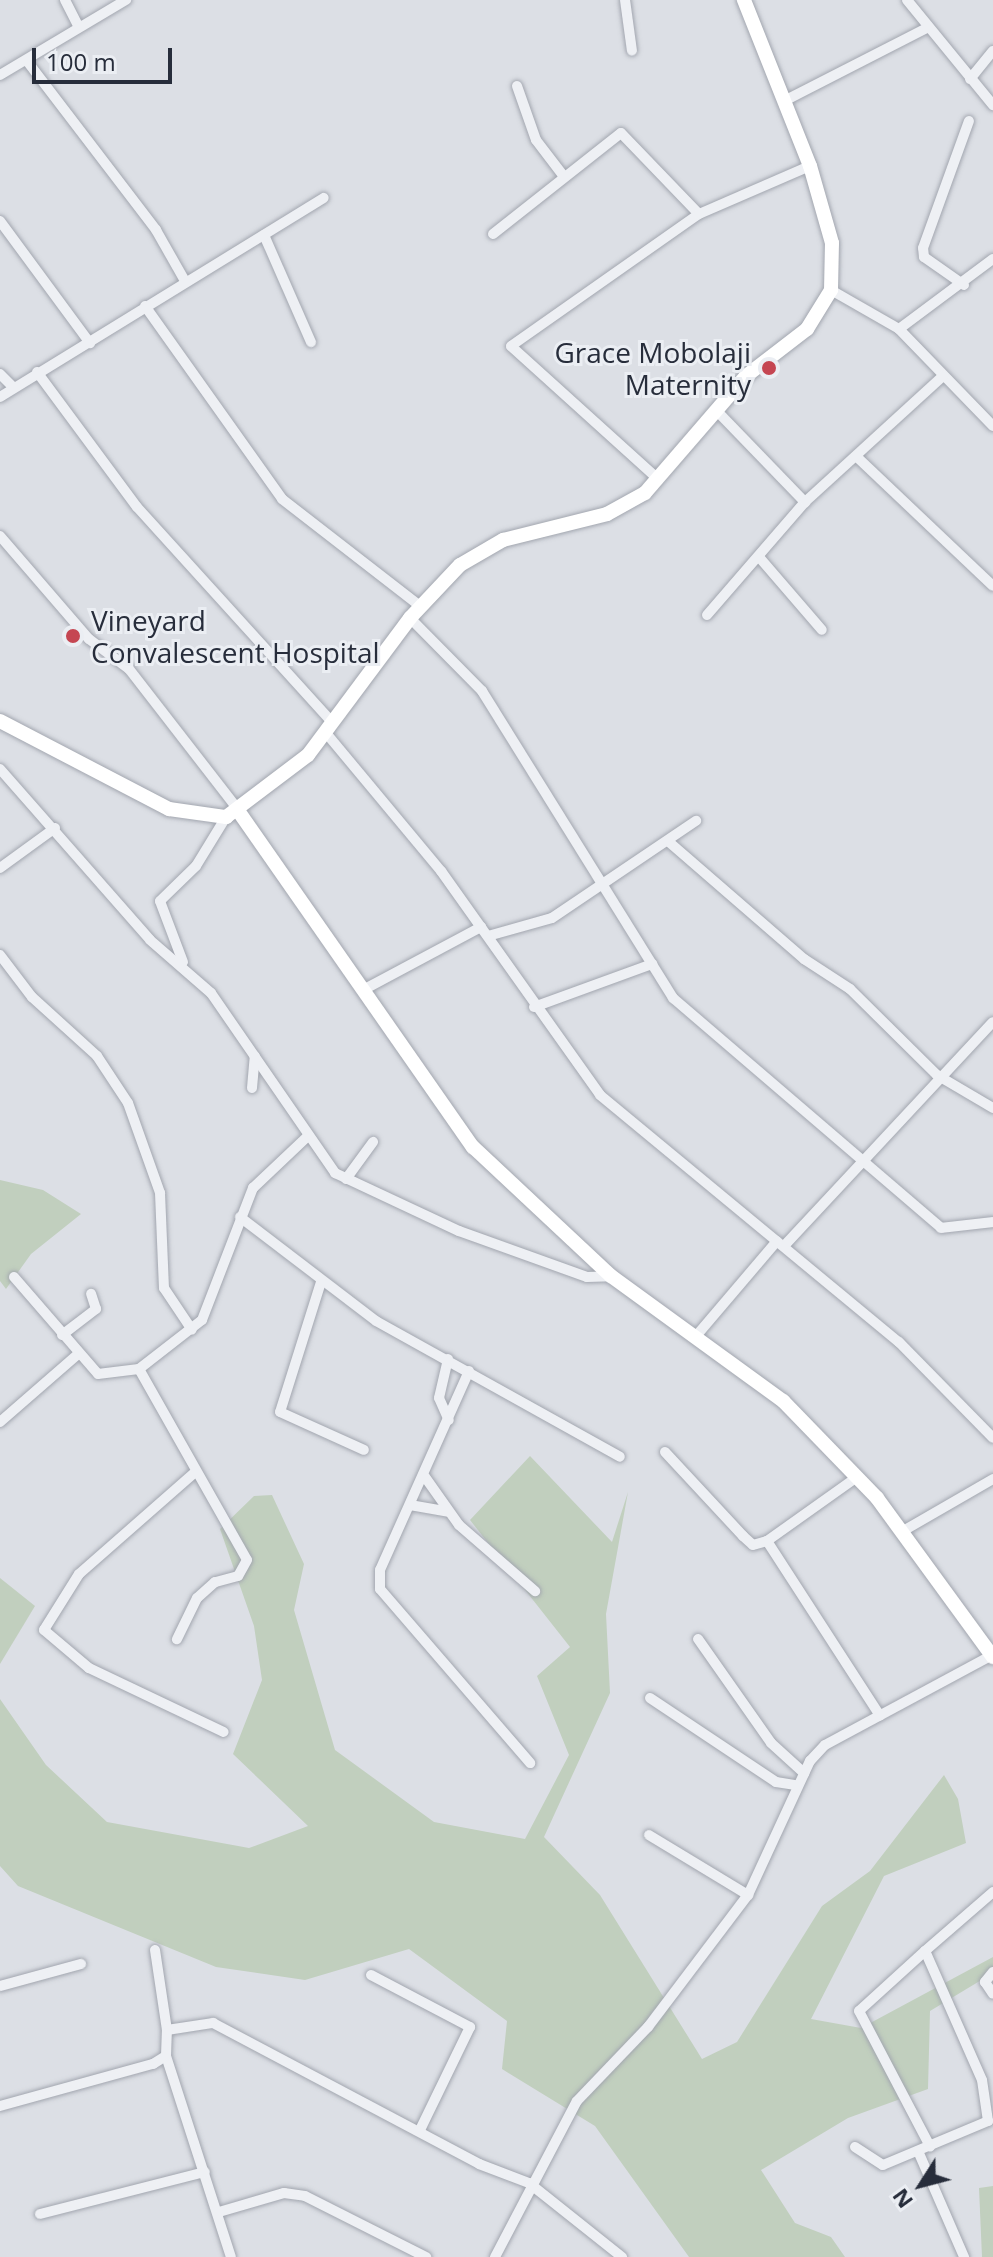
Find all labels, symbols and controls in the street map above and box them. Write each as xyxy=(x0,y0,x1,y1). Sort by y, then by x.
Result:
scale bar xyxy=(36,32,176,82)
text: 100 m xyxy=(46,45,116,78)
place label: Grace Mobolaji Maternity xyxy=(554,335,751,401)
marker: Grace Mobolaji Maternity xyxy=(758,357,780,379)
place label: Vineyard Convalescent Hospital xyxy=(91,603,380,669)
marker: Vineyard Convalescent Hospital xyxy=(62,625,84,647)
north arrow xyxy=(881,2145,961,2225)
text: N xyxy=(884,2183,919,2215)

